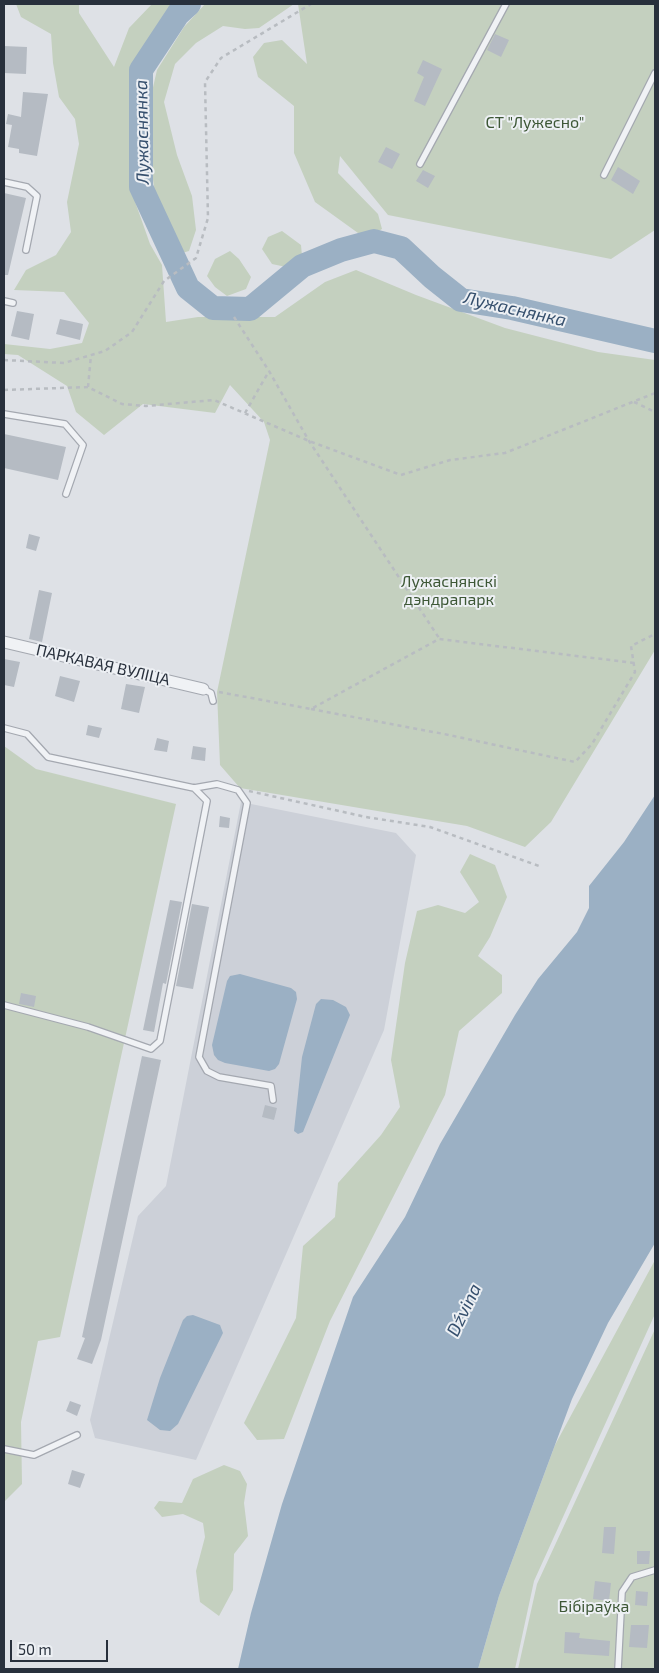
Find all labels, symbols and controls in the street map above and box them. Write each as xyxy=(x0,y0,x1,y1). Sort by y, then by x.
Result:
water label: Лужаснянка xyxy=(130,80,154,184)
park label: СТ "Лужесно" xyxy=(486,113,584,133)
water label: Лужаснянка xyxy=(462,287,568,331)
park label: Лужаснянскі дэндрапарк xyxy=(401,572,497,610)
street label: ПАРКАВАЯ ВУЛІЦА xyxy=(34,640,172,690)
water label: Dźvina xyxy=(442,1280,486,1340)
park label: Бібіраўка xyxy=(559,1597,629,1617)
scale bar xyxy=(12,1630,110,1662)
text: 50 m xyxy=(18,1640,52,1658)

